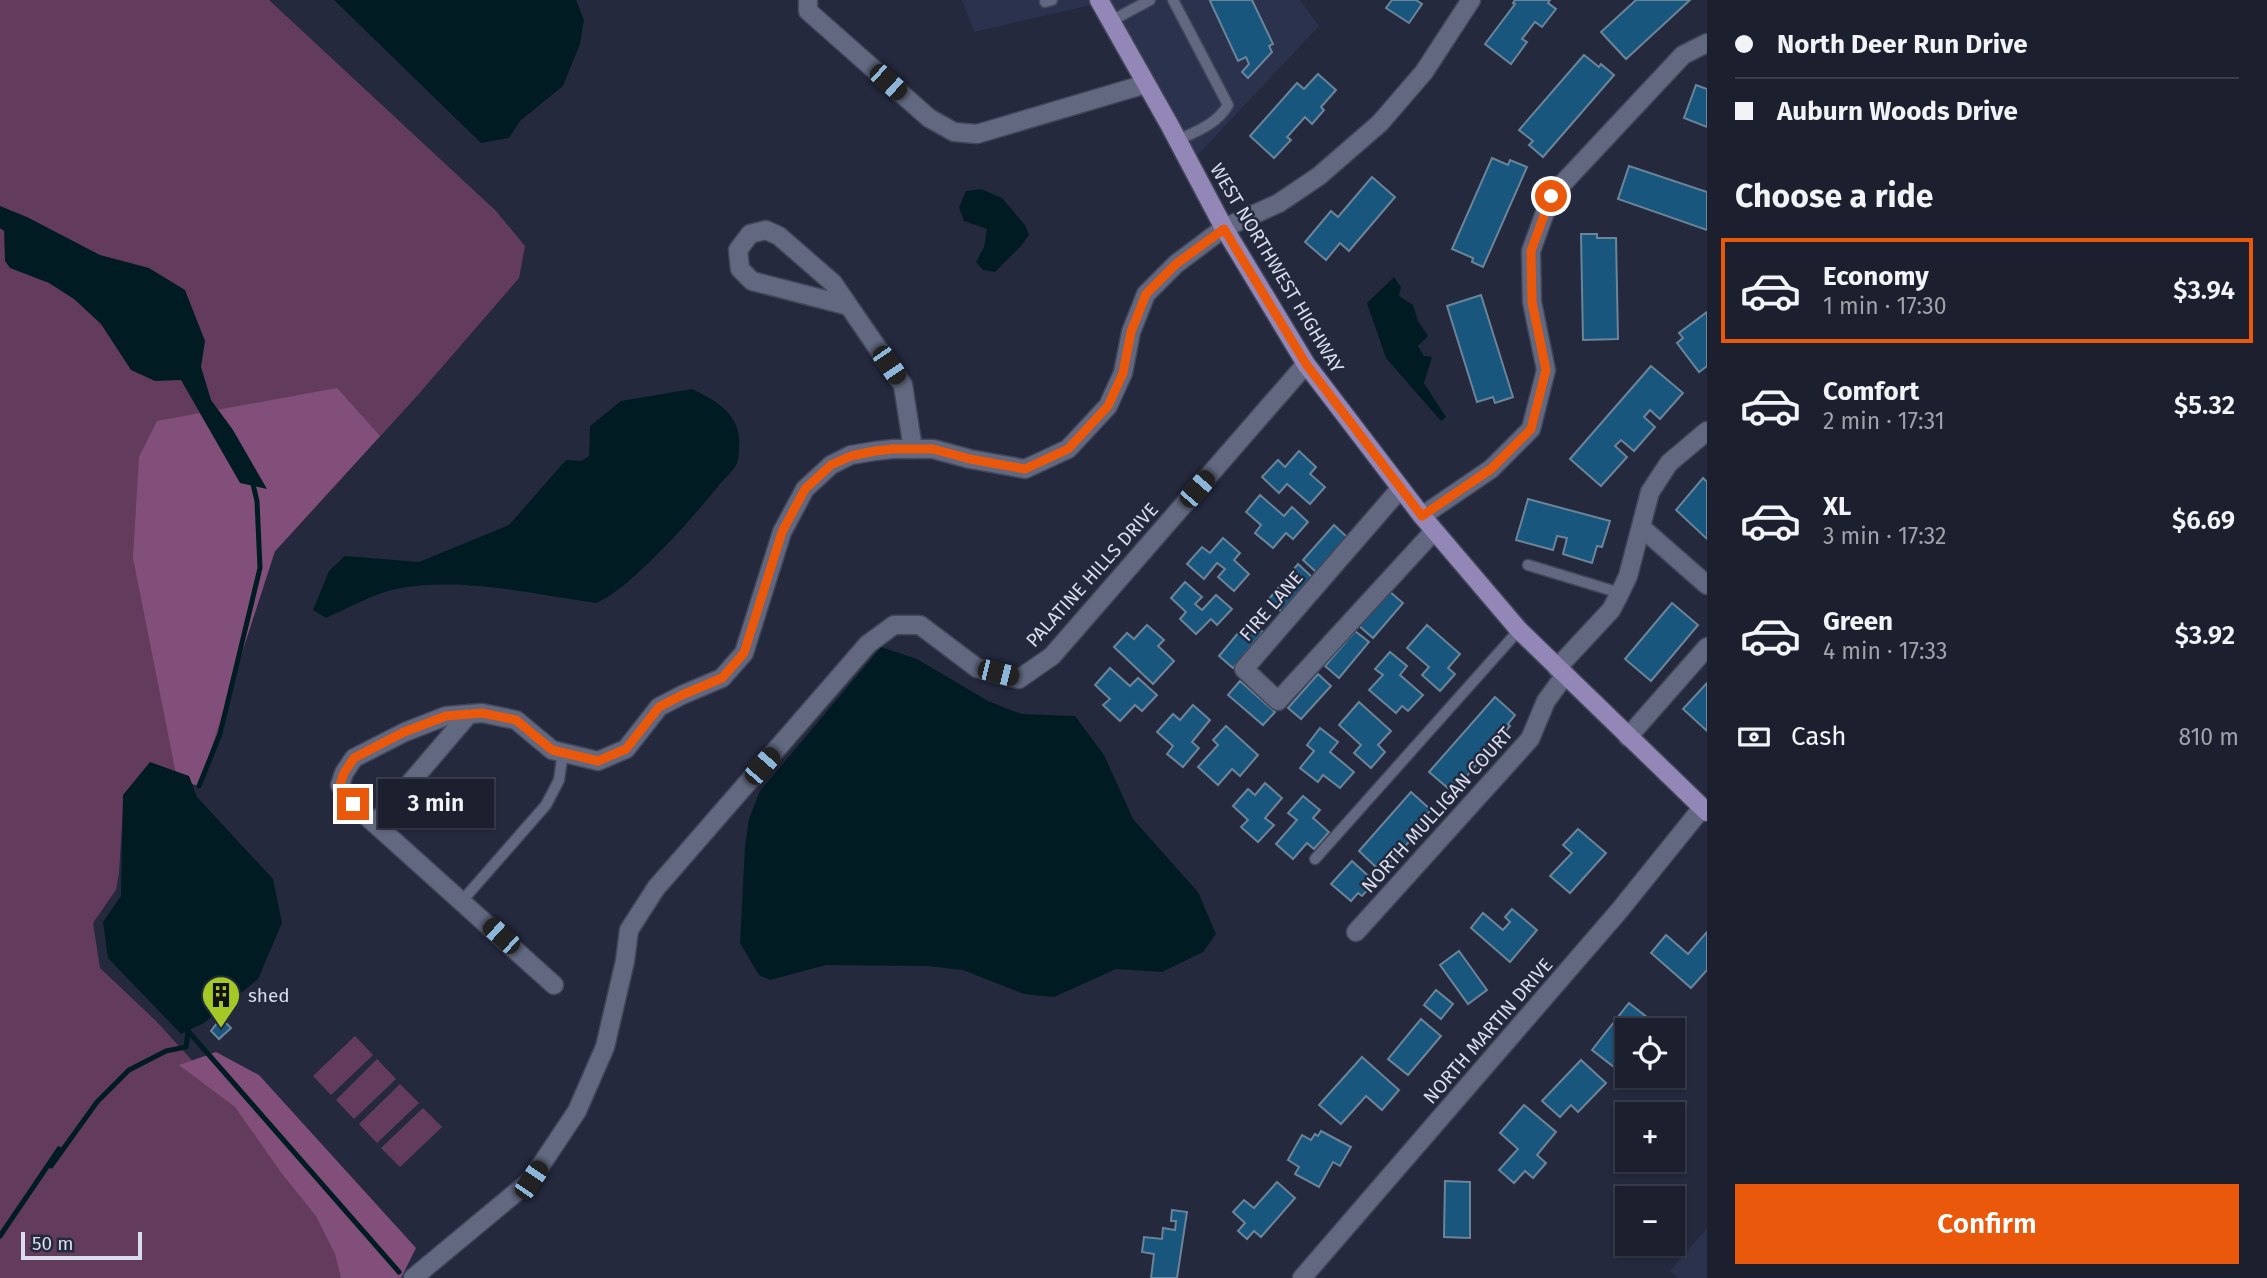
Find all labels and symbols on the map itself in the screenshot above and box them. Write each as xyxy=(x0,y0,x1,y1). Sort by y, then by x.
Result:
car xyxy=(866,60,911,104)
street label: WEST NORTHWEST HIGHWAY xyxy=(1205,159,1349,377)
route start xyxy=(1535,180,1567,212)
car xyxy=(869,342,910,388)
car xyxy=(1176,466,1219,512)
street label: PALATINE HILLS DRIVE xyxy=(1021,498,1163,652)
street label: FIRE LANE xyxy=(1234,566,1308,646)
car xyxy=(976,658,1021,688)
street label: NORTH MULLIGAN COURT xyxy=(1357,722,1517,897)
car xyxy=(741,743,784,789)
callout: 3 min xyxy=(378,780,493,828)
route end xyxy=(337,788,369,820)
car xyxy=(479,914,524,958)
street label: NORTH MARTIN DRIVE xyxy=(1419,954,1557,1108)
building icon: shed xyxy=(200,974,242,1029)
place label: shed xyxy=(248,984,290,1007)
car xyxy=(511,1157,552,1203)
scale bar xyxy=(21,1229,142,1261)

